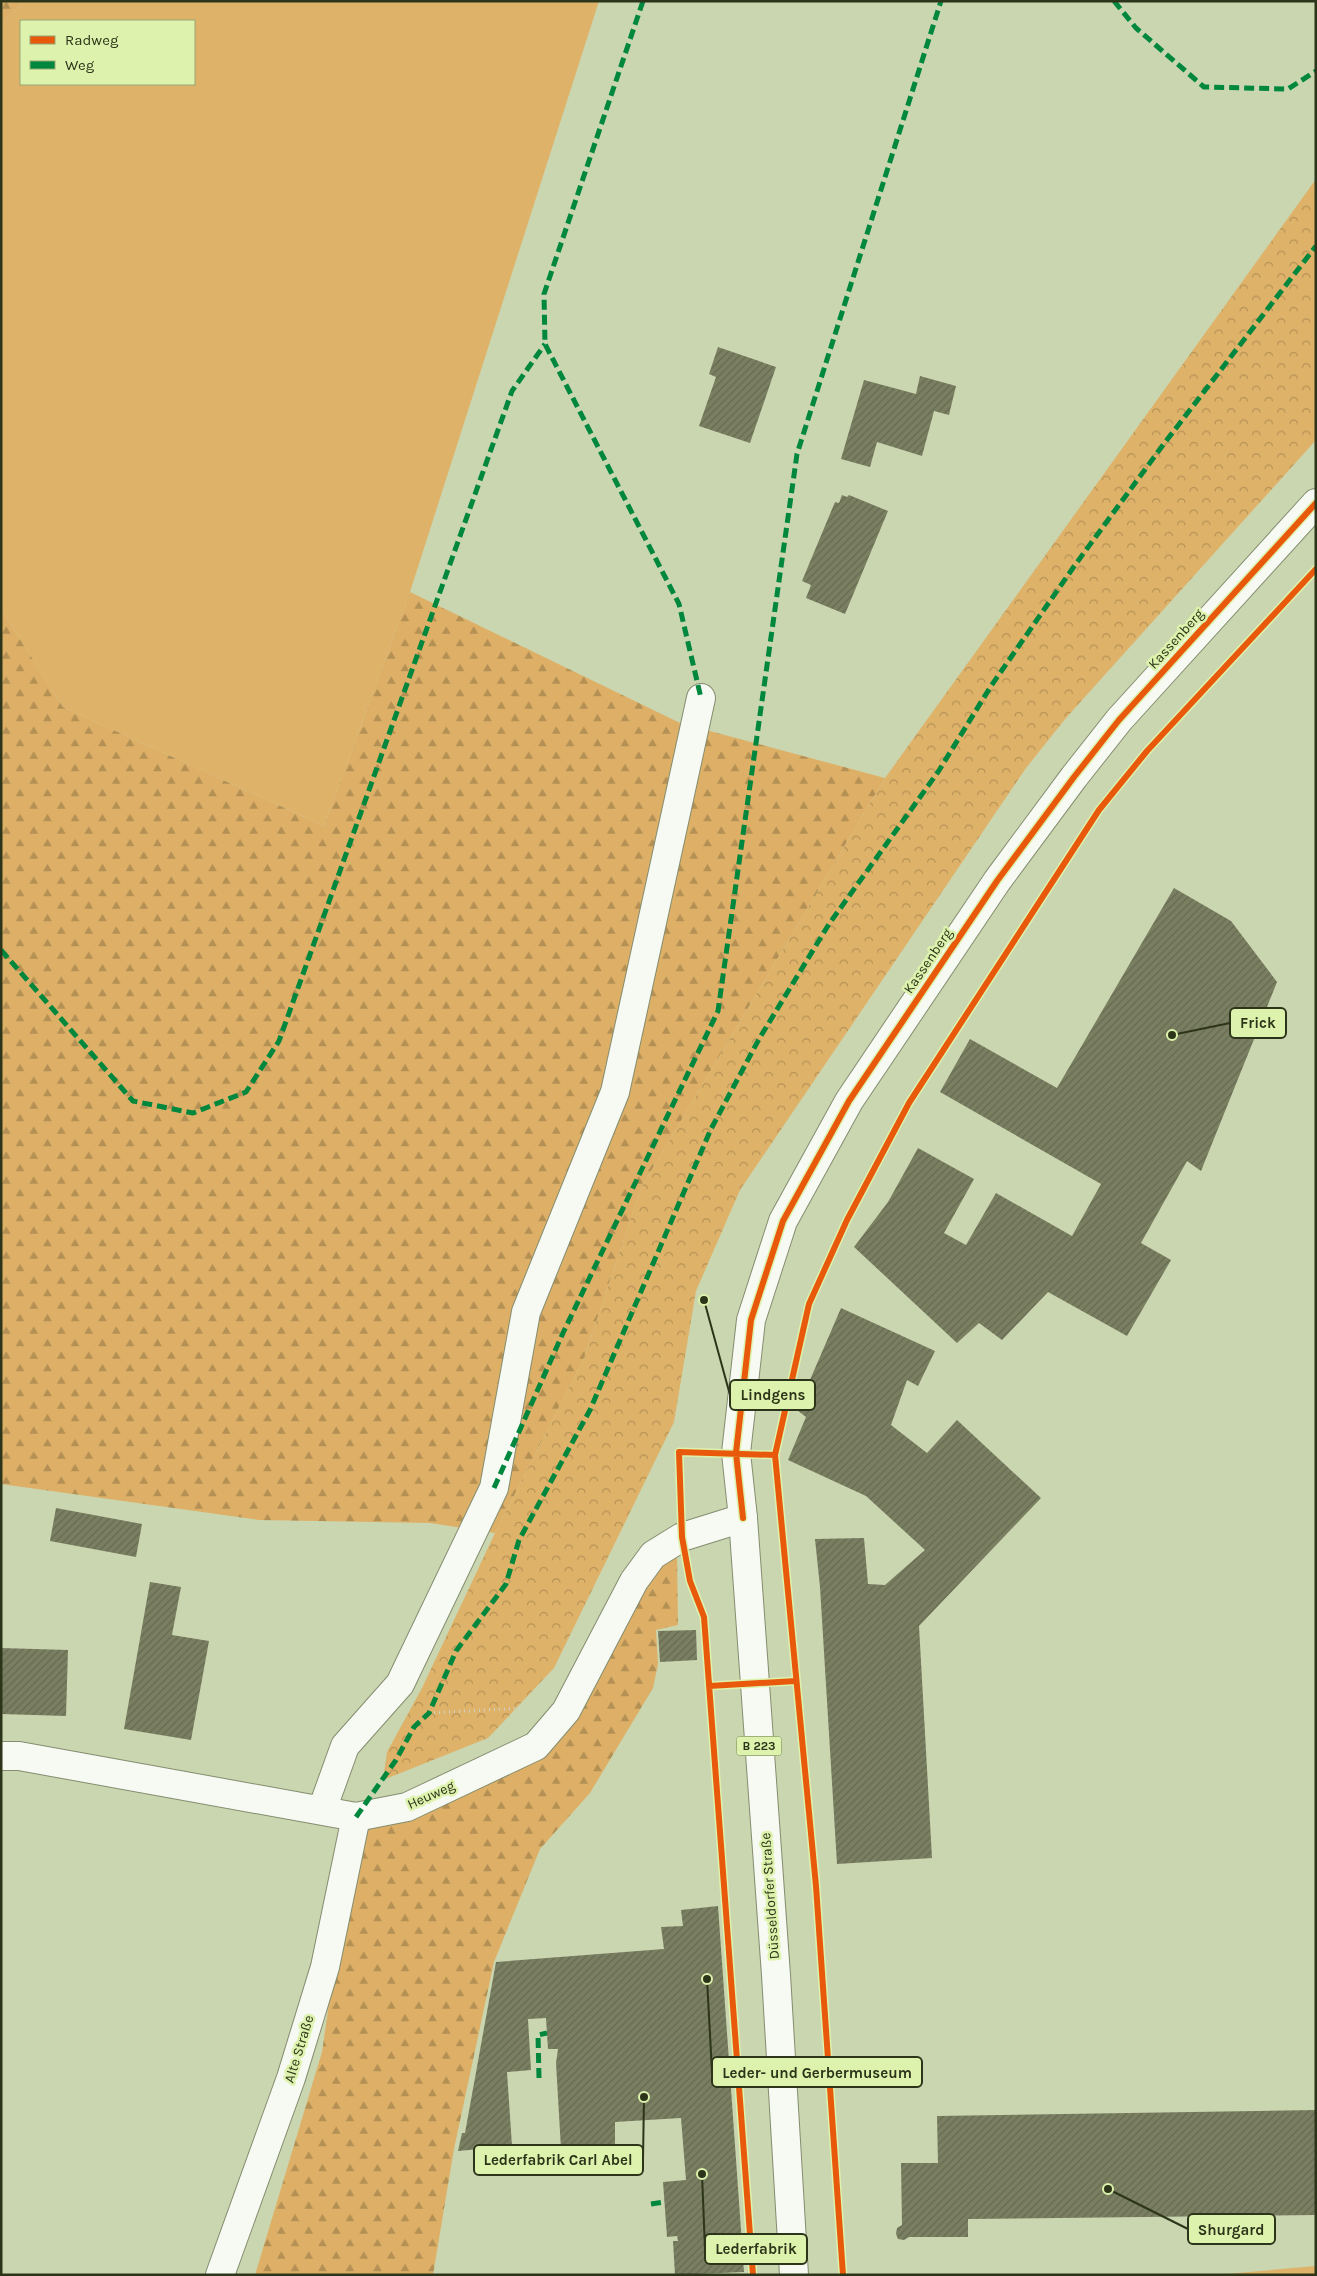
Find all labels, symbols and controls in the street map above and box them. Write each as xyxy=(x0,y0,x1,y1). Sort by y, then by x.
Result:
legend xyxy=(20,20,195,85)
text: Radweg xyxy=(65,31,119,49)
text: Weg xyxy=(65,56,95,74)
street label: Kassenberg xyxy=(1145,605,1207,672)
street label: Kassenberg xyxy=(900,925,956,997)
callout: Frick xyxy=(1230,1008,1286,1038)
text: Frick xyxy=(1240,1014,1276,1032)
callout: Lindgens xyxy=(730,1380,815,1410)
text: Lindgens xyxy=(741,1386,805,1404)
road number: B 223 xyxy=(736,1736,782,1755)
street label: Heuweg xyxy=(405,1777,458,1813)
street label: Düsseldorfer Straße xyxy=(757,1832,783,1960)
street label: Alte Straße xyxy=(281,2013,317,2085)
callout: Leder- und Gerbermuseum xyxy=(712,2057,922,2087)
text: Leder- und Gerbermuseum xyxy=(722,2064,912,2082)
callout: Lederfabrik Carl Abel xyxy=(474,2145,643,2175)
text: Lederfabrik Carl Abel xyxy=(483,2151,633,2169)
callout: Shurgard xyxy=(1188,2214,1275,2244)
text: Shurgard xyxy=(1198,2221,1264,2239)
callout: Lederfabrik xyxy=(705,2234,807,2264)
text: Lederfabrik xyxy=(715,2240,797,2258)

